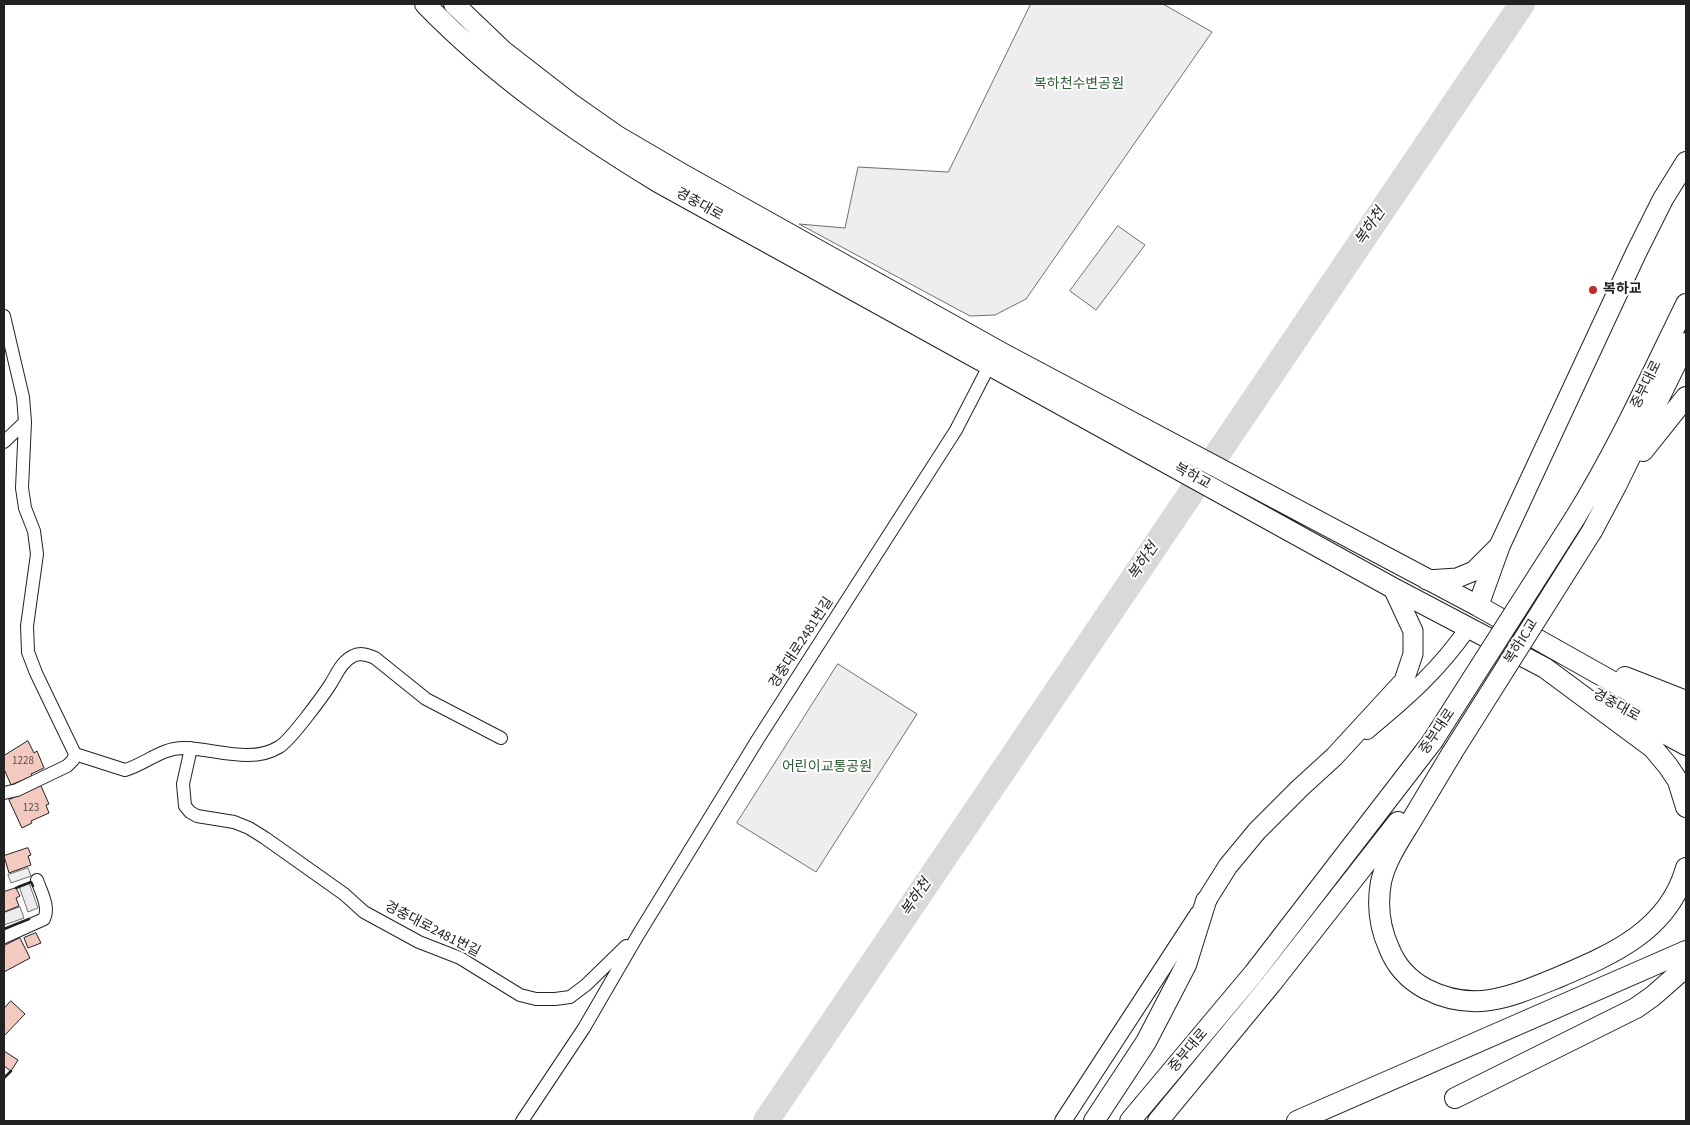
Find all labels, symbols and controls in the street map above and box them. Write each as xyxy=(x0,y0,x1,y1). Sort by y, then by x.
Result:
park label: 복하천수변공원 xyxy=(1034,77,1124,93)
street label: 경충대로 xyxy=(672,185,726,225)
water label: 복하천 xyxy=(1352,205,1390,249)
place label: 복하교 xyxy=(1603,282,1642,298)
marker: 복하교 xyxy=(1587,284,1599,296)
street label: 중부대로 xyxy=(1628,358,1666,412)
street label: 복하교 xyxy=(1171,460,1213,494)
water label: 복하천 xyxy=(1125,540,1163,584)
street label: 경충대로2481번길 xyxy=(766,594,838,692)
street label: 복하IC교 xyxy=(1502,616,1542,668)
street label: 경충대로 xyxy=(1589,686,1643,726)
street label: 중부대로 xyxy=(1417,706,1459,758)
house number: 1228 xyxy=(12,755,34,769)
park label: 어린이교통공원 xyxy=(782,760,872,776)
house number: 123 xyxy=(23,802,39,816)
water label: 복하천 xyxy=(898,876,936,920)
street label: 경충대로2481번길 xyxy=(381,899,483,961)
street label: 중부대로 xyxy=(1166,1026,1212,1076)

